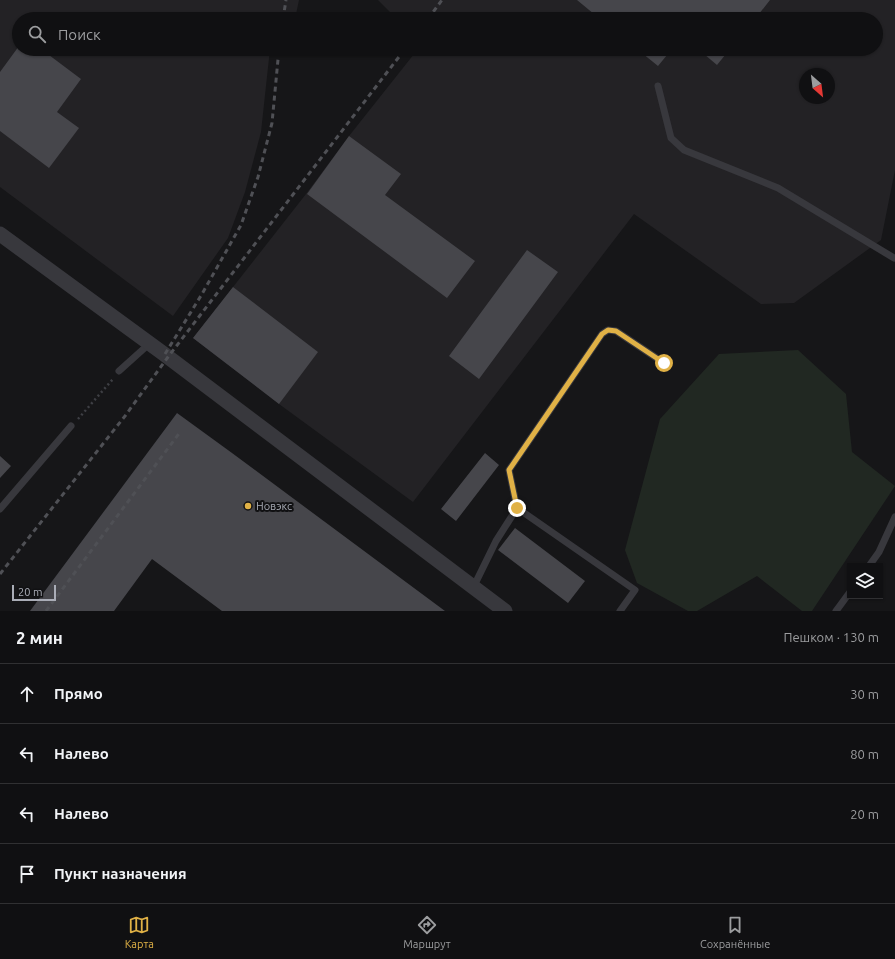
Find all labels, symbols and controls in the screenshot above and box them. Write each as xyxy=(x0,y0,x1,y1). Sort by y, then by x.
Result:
search box xyxy=(12,12,883,56)
icon: search xyxy=(26,23,48,45)
text: Поиск xyxy=(58,26,101,43)
north arrow xyxy=(799,68,835,104)
route start xyxy=(655,354,673,372)
route end xyxy=(508,499,526,517)
place label: Новэкс xyxy=(256,500,292,512)
marker: Новэкс xyxy=(243,501,253,511)
map controls xyxy=(847,563,883,599)
button: layers xyxy=(847,563,883,599)
scale bar xyxy=(12,583,56,602)
text: 20 m xyxy=(18,586,42,598)
text: 2 мин xyxy=(16,628,63,647)
text: Пешком · 130 m xyxy=(783,630,879,644)
icon: ahead xyxy=(16,683,38,705)
text: Прямо xyxy=(54,685,103,702)
text: 30 m xyxy=(850,687,879,701)
icon: left xyxy=(16,743,38,765)
text: Налево xyxy=(54,745,109,762)
text: 80 m xyxy=(850,747,879,761)
icon: left xyxy=(16,803,38,825)
text: Налево xyxy=(54,805,109,822)
text: 20 m xyxy=(850,807,879,821)
icon: arrive xyxy=(16,863,38,885)
text: Пункт назначения xyxy=(54,865,187,882)
tab: Карта xyxy=(125,914,154,950)
tab: Маршрут xyxy=(403,914,451,950)
tab: Сохранённые xyxy=(700,914,770,950)

